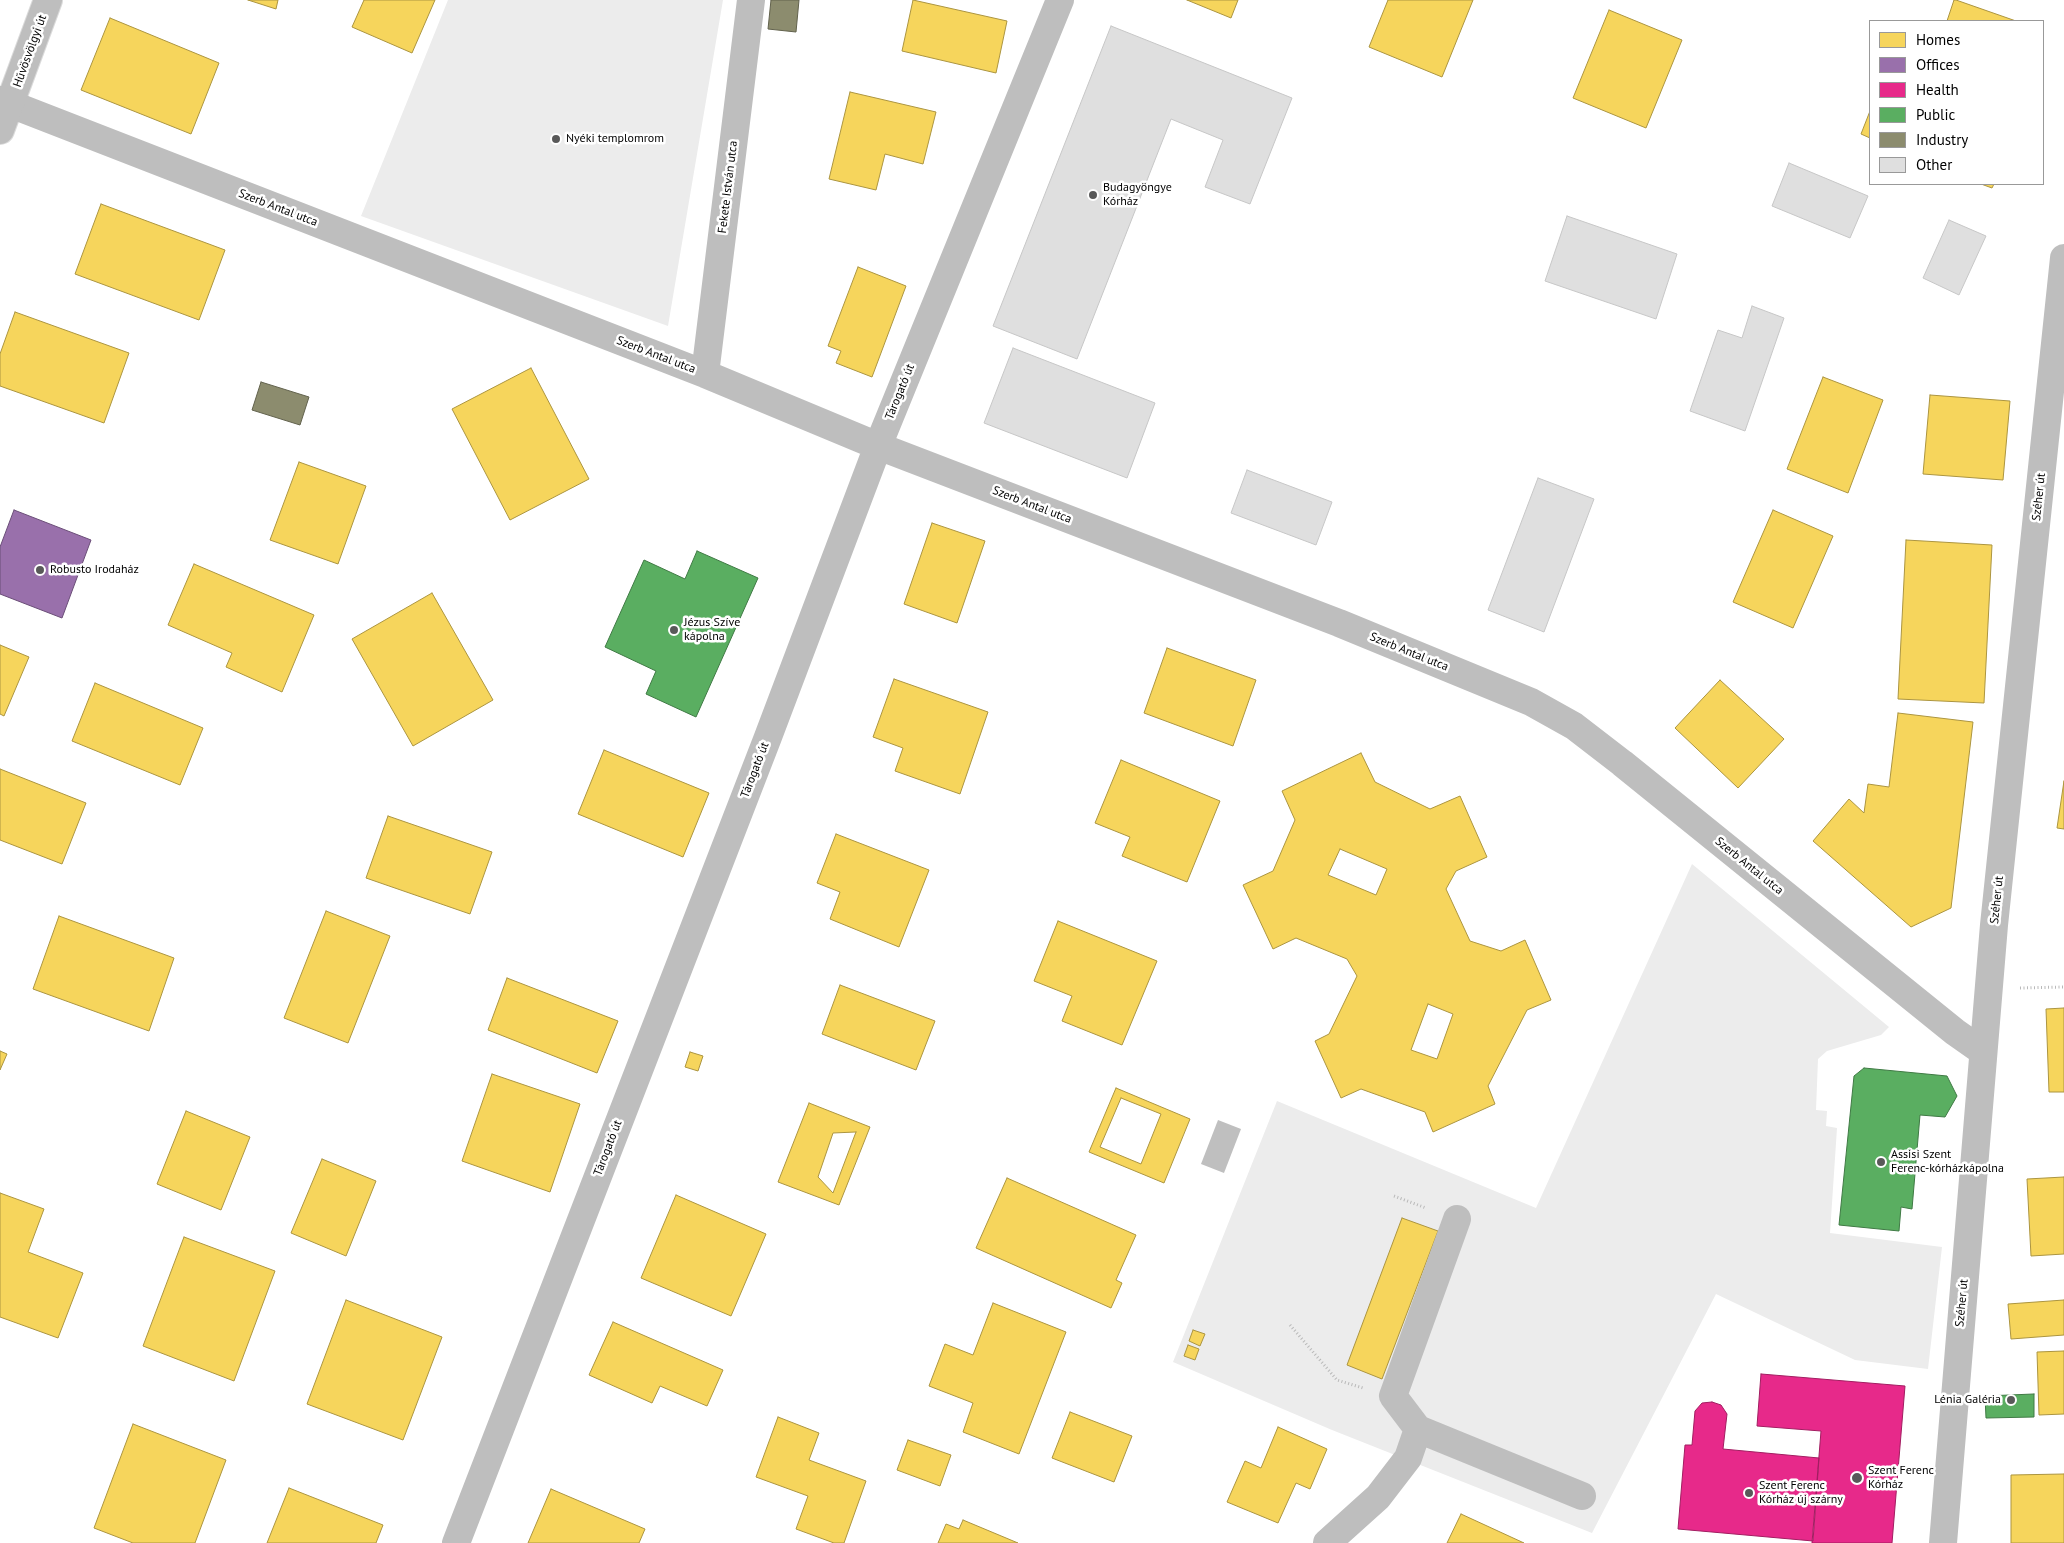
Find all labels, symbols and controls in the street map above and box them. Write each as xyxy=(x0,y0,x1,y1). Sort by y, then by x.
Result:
street label: Hűvösvölgyi út xyxy=(10,13,50,89)
legend xyxy=(1869,20,2044,185)
text: Homes xyxy=(1916,30,1960,49)
text: Offices xyxy=(1916,55,1960,74)
text: Health xyxy=(1916,80,1959,99)
text: Public xyxy=(1916,105,1955,124)
text: Industry xyxy=(1916,130,1968,149)
place label: Nyéki templomrom xyxy=(566,132,664,146)
marker: Nyéki templomrom xyxy=(550,133,562,145)
street label: Fekete István utca xyxy=(715,140,741,234)
text: Other xyxy=(1916,155,1952,174)
place label: Budagyöngye Kórház xyxy=(1103,181,1172,209)
street label: Szerb Antal utca xyxy=(236,186,320,230)
marker: Budagyöngye Kórház xyxy=(1087,189,1099,201)
street label: Szerb Antal utca xyxy=(614,333,698,377)
street label: Tárogató út xyxy=(882,362,918,422)
street label: Széher út xyxy=(2029,472,2049,522)
street label: Szerb Antal utca xyxy=(990,483,1074,527)
place label: Robusto Irodaház xyxy=(50,563,139,577)
marker: Robusto Irodaház xyxy=(34,564,46,576)
place label: Jézus Szíve kápolna xyxy=(684,616,740,644)
marker: Jézus Szíve kápolna xyxy=(668,624,680,636)
street label: Szerb Antal utca xyxy=(1368,630,1450,674)
street label: Tárogató út xyxy=(738,740,772,800)
street label: Szerb Antal utca xyxy=(1712,834,1786,898)
street label: Széher út xyxy=(1987,875,2007,925)
street label: Tárogató út xyxy=(591,1118,625,1178)
place label: Assisi Szent Ferenc-kórházkápolna xyxy=(1891,1148,2004,1176)
marker: Assisi Szent Ferenc-kórházkápolna xyxy=(1875,1156,1887,1168)
street label: Széher út xyxy=(1953,1278,1971,1328)
place label: Lénia Galéria xyxy=(1934,1393,2001,1407)
marker: Lénia Galéria xyxy=(2005,1394,2017,1406)
place label: Szent Ferenc Kórház xyxy=(1868,1464,1934,1492)
marker: Szent Ferenc Kórház xyxy=(1850,1471,1864,1485)
place label: Szent Ferenc Kórház új szárny xyxy=(1759,1479,1843,1507)
marker: Szent Ferenc Kórház új szárny xyxy=(1743,1487,1755,1499)

